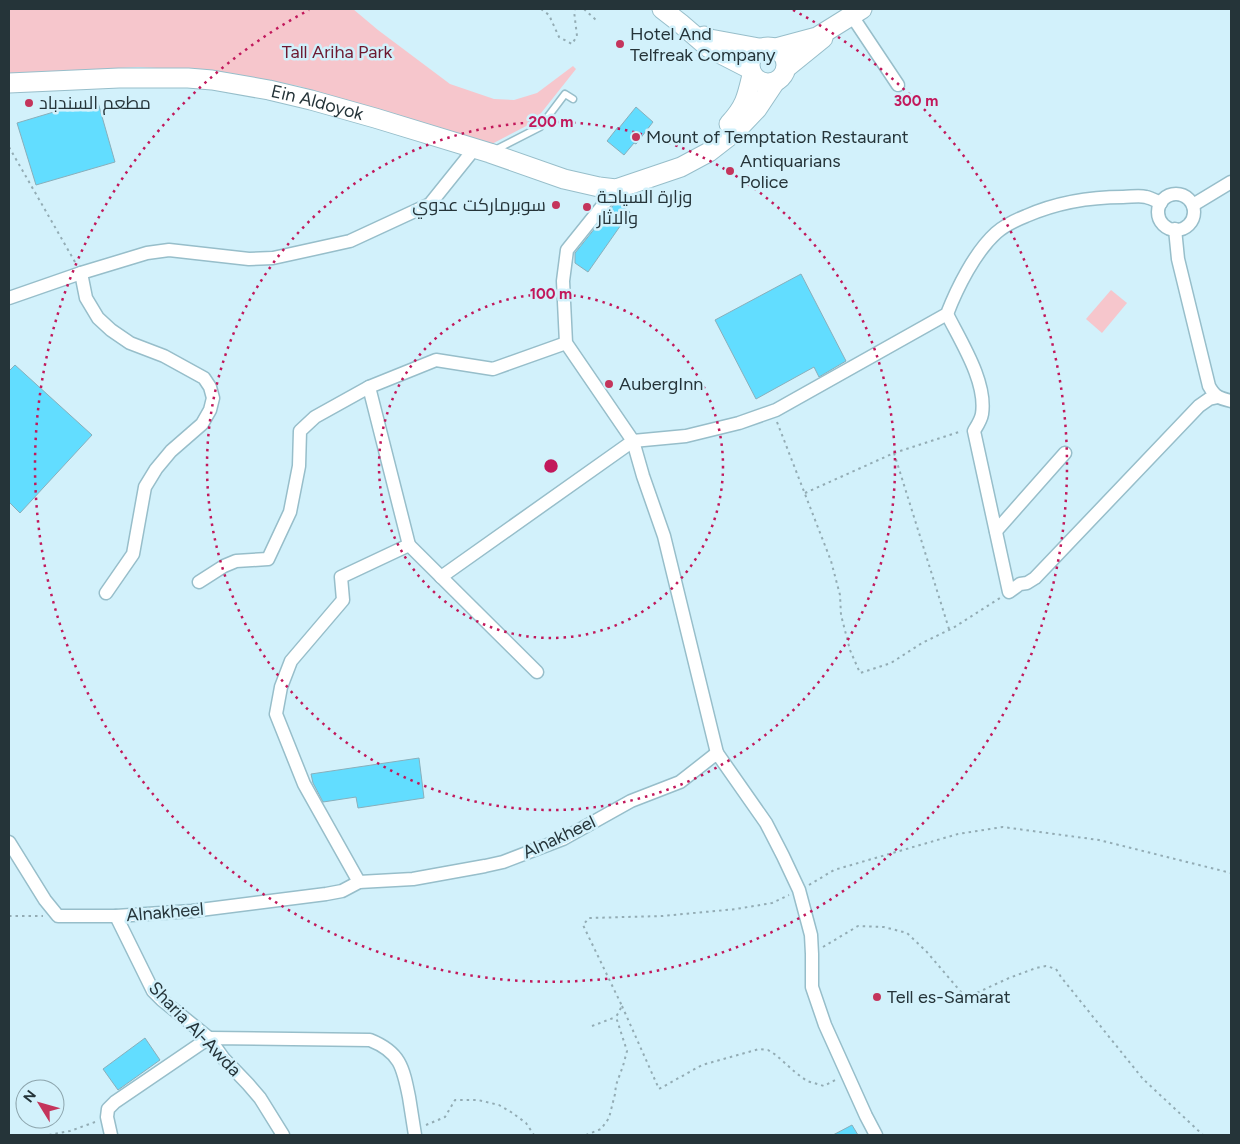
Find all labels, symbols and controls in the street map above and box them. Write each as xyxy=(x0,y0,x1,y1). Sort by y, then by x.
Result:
place label: Hotel And Telfreak Company xyxy=(630,23,776,66)
marker: Hotel And Telfreak Company xyxy=(614,38,626,50)
park label: Tall Ariha Park xyxy=(282,41,393,63)
street label: Ein Aldoyok xyxy=(269,80,366,125)
place label: مطعم السندباد xyxy=(39,92,151,115)
text: 300 m xyxy=(894,92,938,110)
marker: مطعم السندباد xyxy=(23,97,35,109)
text: 200 m xyxy=(529,113,573,131)
place label: Mount of Temptation Restaurant xyxy=(646,126,909,148)
marker: Mount of Temptation Restaurant xyxy=(630,131,642,143)
place label: Antiquarians Police xyxy=(740,150,841,193)
marker: Antiquarians Police xyxy=(724,165,736,177)
place label: وزارة السياحة والاثار xyxy=(596,186,692,229)
place label: سوبرماركت عدوي xyxy=(412,194,546,219)
marker: سوبرماركت عدوي xyxy=(550,199,562,211)
marker: وزارة السياحة والاثار xyxy=(581,201,593,213)
text: 100 m xyxy=(530,285,572,303)
place label: AubergInn xyxy=(619,373,703,395)
marker: AubergInn xyxy=(603,378,615,390)
centre of rings xyxy=(542,457,560,475)
street label: Alnakheel xyxy=(519,811,599,863)
street label: Alnakheel xyxy=(125,898,205,926)
street label: Sharia Al-Awda xyxy=(144,977,246,1081)
place label: Tell es-Samarat xyxy=(887,986,1011,1008)
marker: Tell es-Samarat xyxy=(871,991,883,1003)
north arrow xyxy=(15,1079,65,1129)
text: N xyxy=(20,1087,40,1106)

